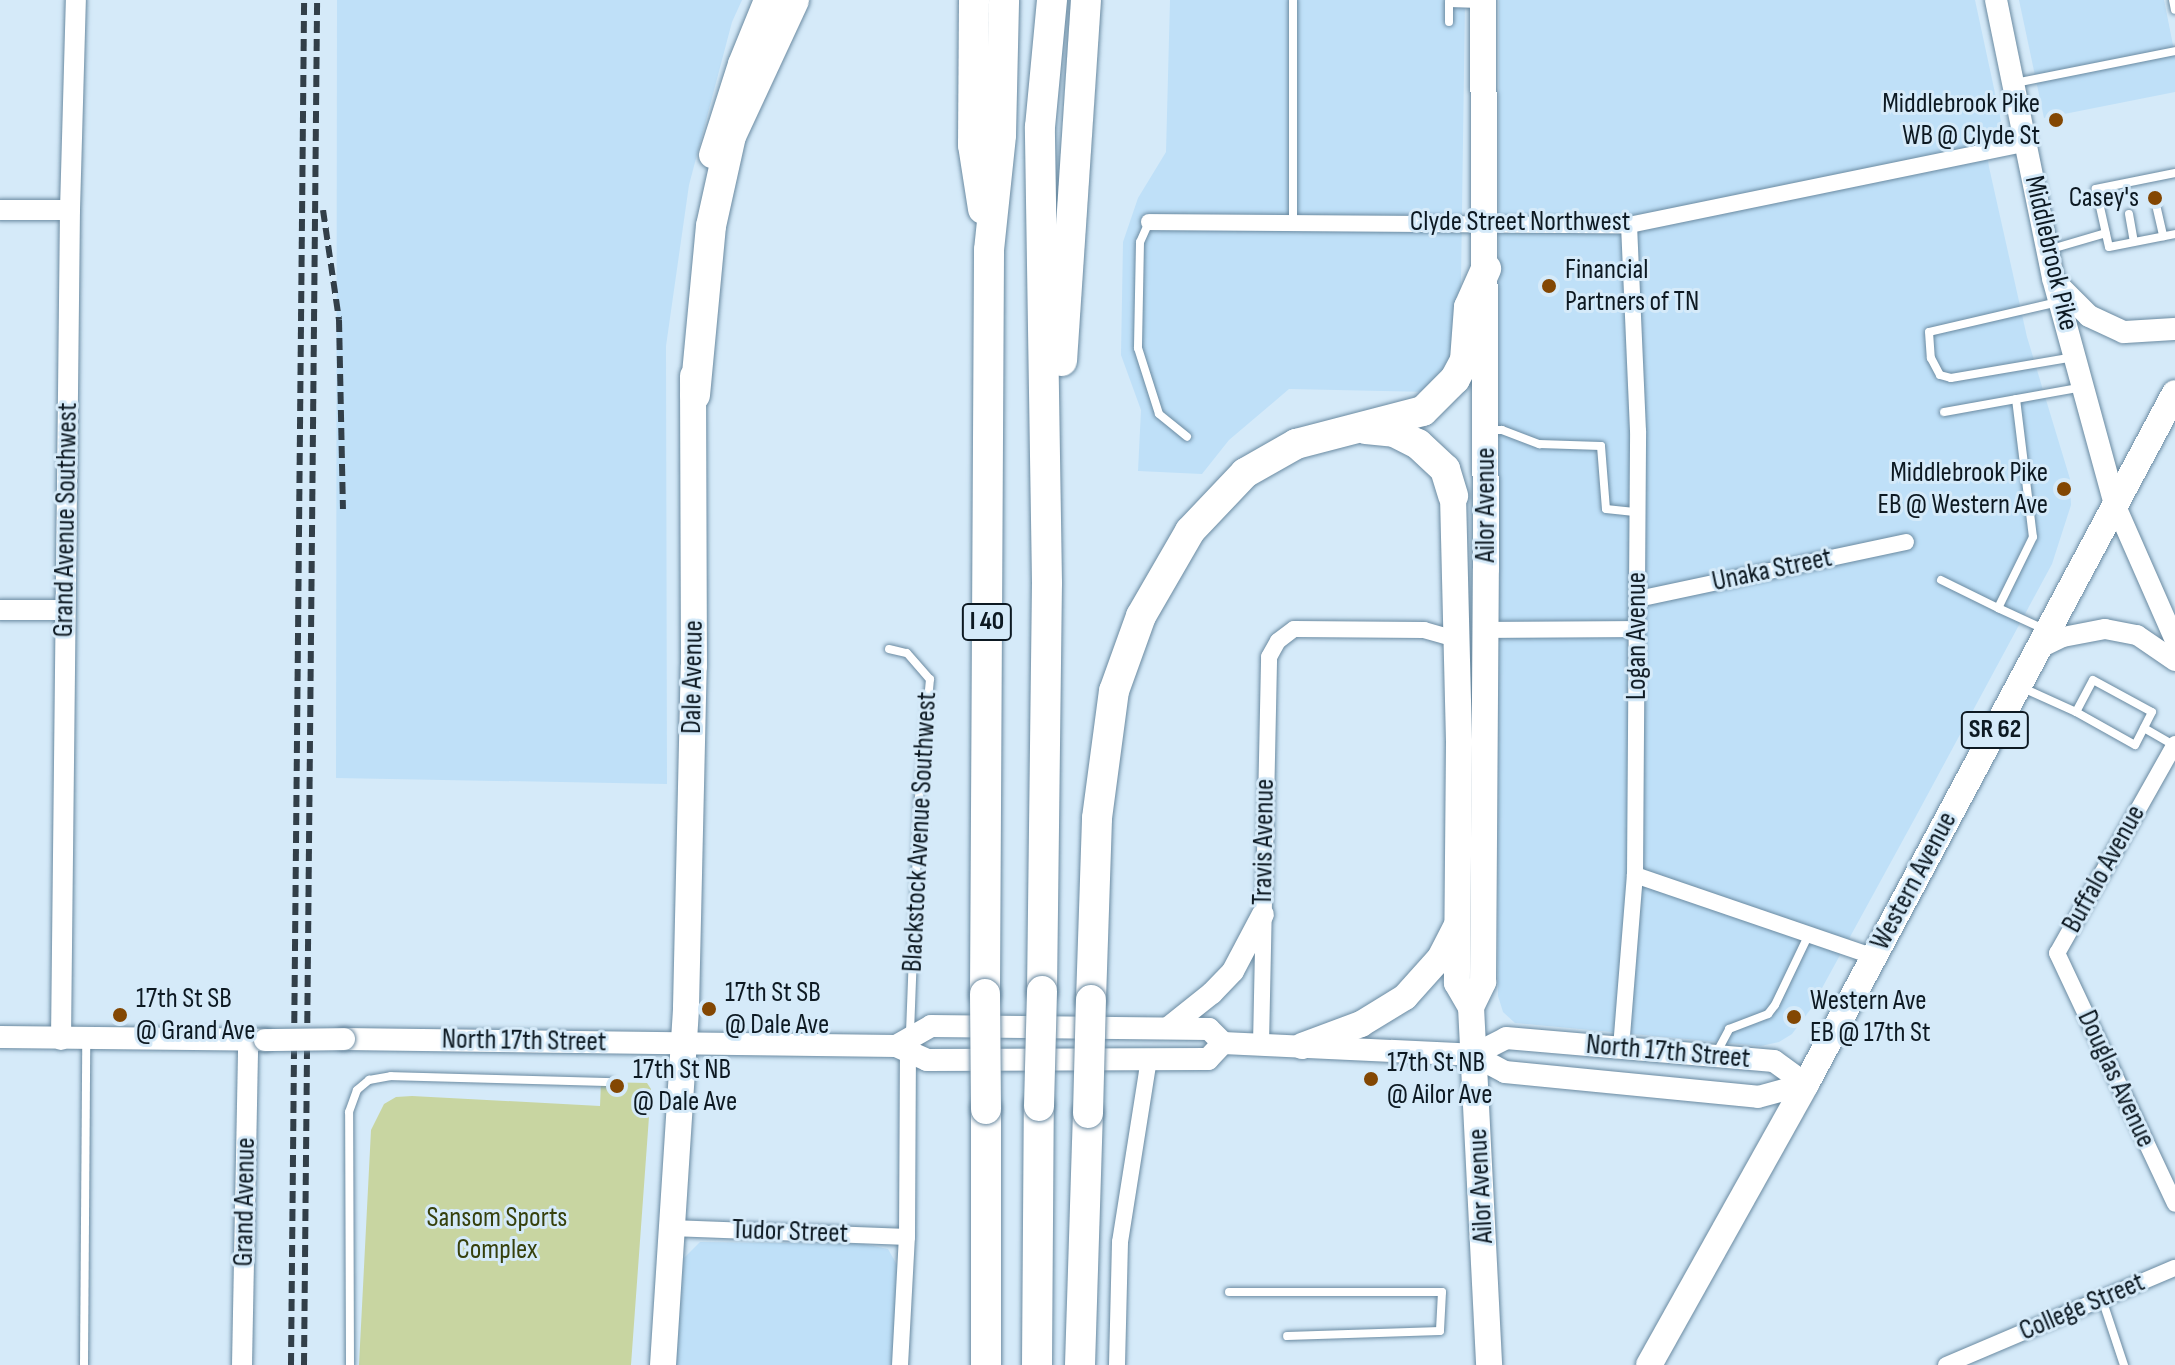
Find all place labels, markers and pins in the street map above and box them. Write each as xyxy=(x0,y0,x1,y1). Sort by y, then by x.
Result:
place label: Middlebrook Pike WB @ Clyde St xyxy=(1882,87,2040,153)
marker: Middlebrook Pike WB @ Clyde St xyxy=(2047,111,2065,129)
place label: Casey's xyxy=(2069,181,2139,215)
marker: Casey's xyxy=(2146,189,2164,207)
place label: Financial Partners of TN xyxy=(1565,253,1699,319)
marker: Financial Partners of TN xyxy=(1540,277,1558,295)
place label: Middlebrook Pike EB @ Western Ave xyxy=(1878,456,2048,522)
marker: Middlebrook Pike EB @ Western Ave xyxy=(2055,480,2073,498)
place label: 17th St SB @ Dale Ave xyxy=(725,976,829,1042)
place label: 17th St SB @ Grand Ave xyxy=(136,982,255,1048)
place label: Western Ave EB @ 17th St xyxy=(1810,984,1931,1050)
marker: 17th St SB @ Dale Ave xyxy=(700,1000,718,1018)
marker: 17th St SB @ Grand Ave xyxy=(111,1006,129,1024)
marker: Western Ave EB @ 17th St xyxy=(1785,1008,1803,1026)
place label: 17th St NB @ Ailor Ave xyxy=(1387,1046,1492,1112)
place label: 17th St NB @ Dale Ave xyxy=(633,1053,737,1119)
marker: 17th St NB @ Ailor Ave xyxy=(1362,1070,1380,1088)
marker: 17th St NB @ Dale Ave xyxy=(608,1077,626,1095)

